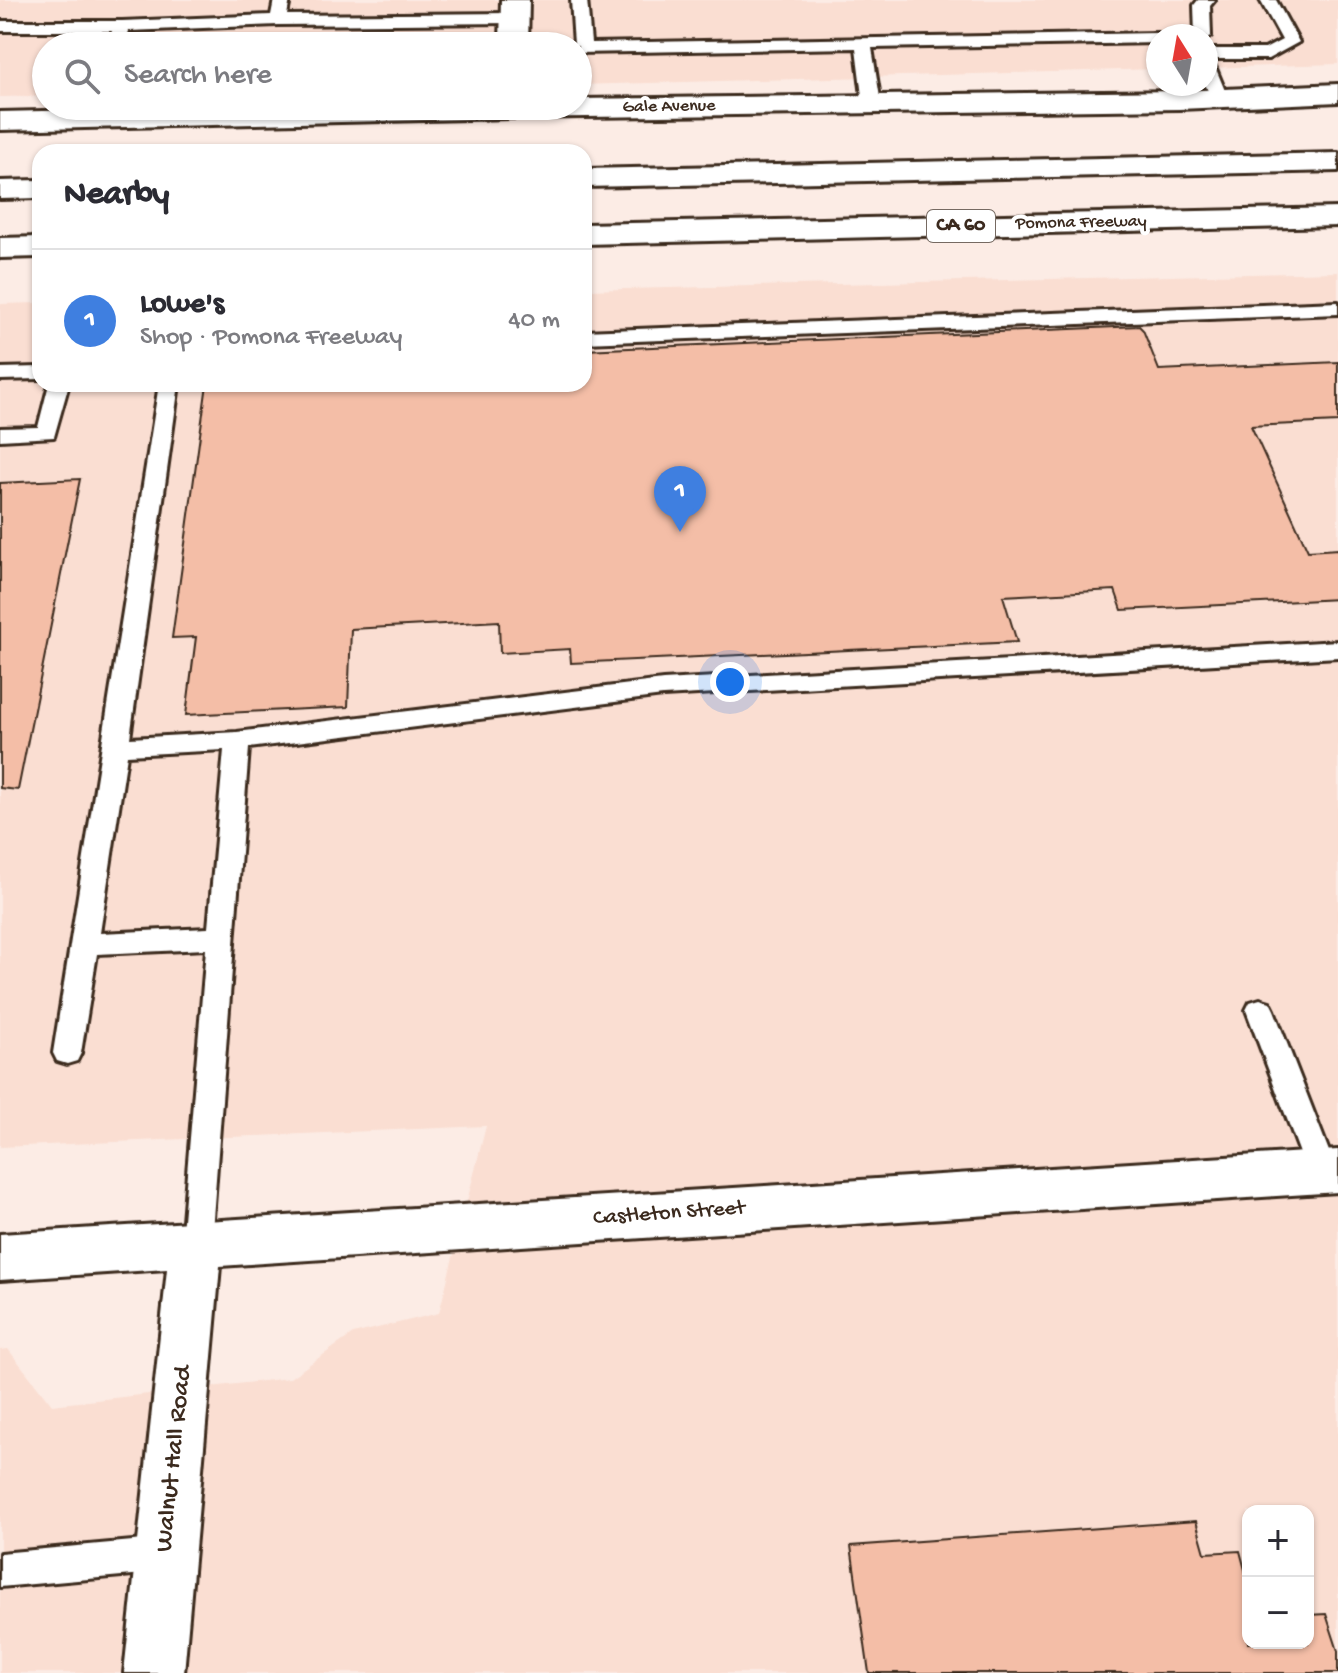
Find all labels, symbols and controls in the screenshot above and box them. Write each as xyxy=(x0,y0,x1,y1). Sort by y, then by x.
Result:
north arrow xyxy=(1146,24,1218,96)
search box xyxy=(32,32,592,120)
icon: search xyxy=(60,54,104,98)
text: Search here xyxy=(124,59,272,94)
street label: Gale Avenue xyxy=(622,96,716,118)
text: Nearby xyxy=(64,176,169,216)
road number: CA 60 xyxy=(927,210,995,242)
street label: Pomona Freeway xyxy=(1014,211,1147,235)
text: Lowe's xyxy=(140,288,224,323)
text: 1 xyxy=(85,306,95,337)
text: 40 m xyxy=(508,306,560,337)
text: Shop · Pomona Freeway xyxy=(140,323,402,354)
pin: 1 xyxy=(654,466,706,532)
your location xyxy=(710,662,750,702)
street label: Castleton Street xyxy=(592,1196,748,1232)
street label: Walnut Hall Road xyxy=(150,1363,200,1554)
map controls xyxy=(1242,1505,1314,1649)
button: + xyxy=(1242,1505,1314,1577)
button: − xyxy=(1242,1577,1314,1649)

